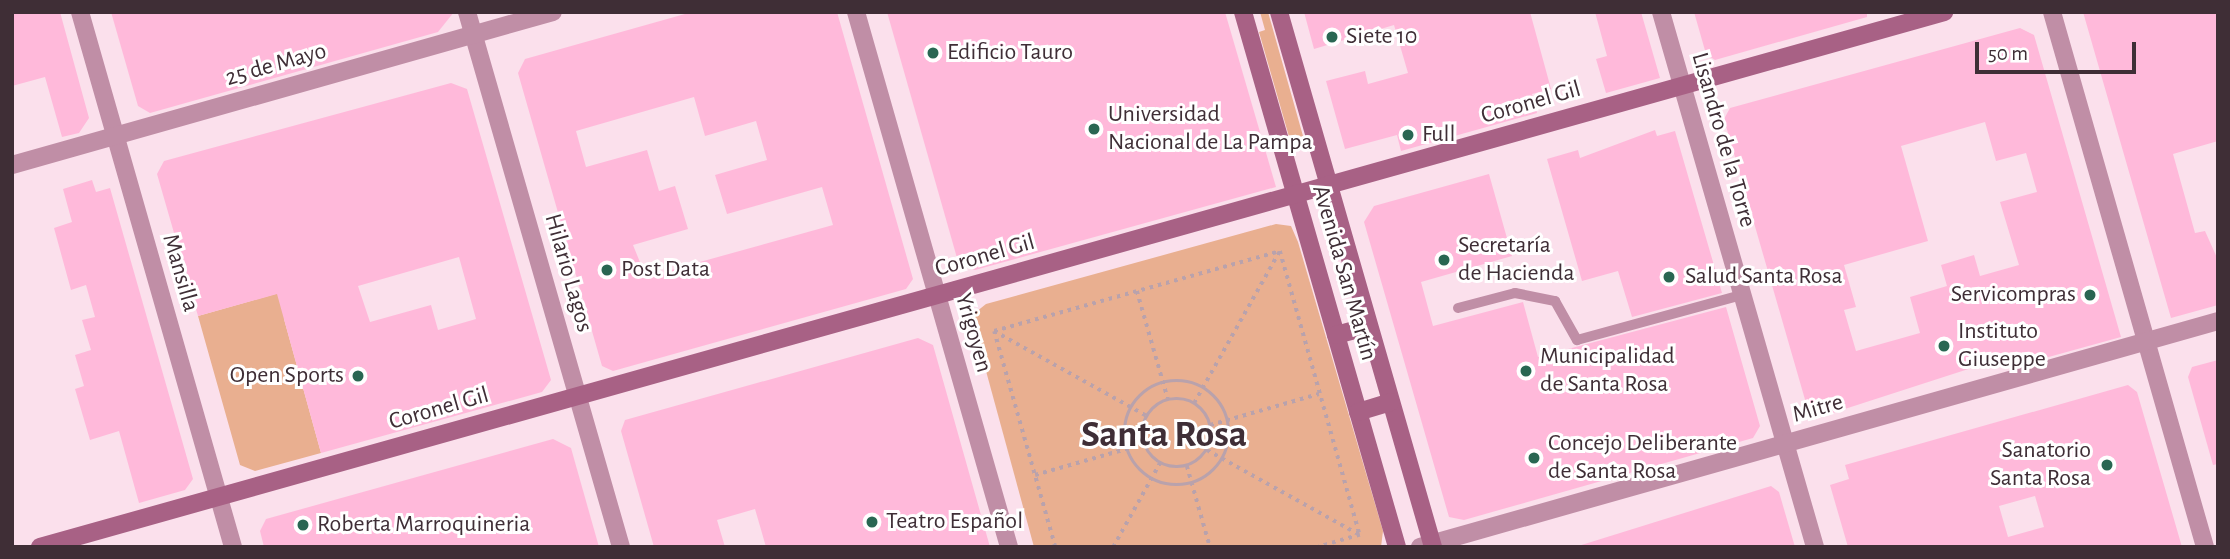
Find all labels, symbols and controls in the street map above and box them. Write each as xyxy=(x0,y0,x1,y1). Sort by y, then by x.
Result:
place label: Siete 10 xyxy=(1346,23,1417,51)
scale bar xyxy=(1978,28,2139,72)
marker: Siete 10 xyxy=(1324,29,1340,45)
street label: 25 de Mayo xyxy=(222,37,330,93)
place label: Edificio Tauro xyxy=(947,39,1073,67)
text: 50 m xyxy=(1988,43,2028,64)
marker: Edificio Tauro xyxy=(925,45,941,61)
street label: Lisandro de la Torre xyxy=(1684,49,1762,231)
street label: Coronel Gil xyxy=(1478,75,1584,131)
place label: Universidad Nacional de La Pampa xyxy=(1108,101,1313,157)
marker: Universidad Nacional de La Pampa xyxy=(1086,121,1102,137)
place label: Full xyxy=(1422,121,1455,149)
marker: Full xyxy=(1400,127,1416,143)
street label: Avenida San Martín xyxy=(1305,182,1383,364)
street label: Hilario Lagos xyxy=(537,211,599,335)
street label: Coronel Gil xyxy=(932,228,1038,284)
street label: Mansilla xyxy=(155,231,205,315)
place label: Secretaría de Hacienda xyxy=(1458,232,1574,288)
marker: Secretaría de Hacienda xyxy=(1436,252,1452,268)
place label: Post Data xyxy=(621,256,710,284)
marker: Post Data xyxy=(599,262,615,278)
place label: Salud Santa Rosa xyxy=(1685,263,1842,291)
marker: Salud Santa Rosa xyxy=(1659,267,1679,287)
place label: Servicompras xyxy=(1951,281,2076,309)
marker: Servicompras xyxy=(2082,287,2098,303)
street label: Yrigoyen xyxy=(948,290,998,376)
place label: Instituto Giuseppe xyxy=(1958,318,2046,374)
marker: Instituto Giuseppe xyxy=(1936,338,1952,354)
place label: Municipalidad de Santa Rosa xyxy=(1540,343,1675,399)
place label: Open Sports xyxy=(230,362,344,390)
marker: Municipalidad de Santa Rosa xyxy=(1518,363,1534,379)
marker: Open Sports xyxy=(350,368,366,384)
street label: Coronel Gil xyxy=(386,381,492,437)
street label: Mitre xyxy=(1789,388,1847,430)
district label: Santa Rosa xyxy=(1081,413,1247,459)
place label: Concejo Deliberante de Santa Rosa xyxy=(1548,430,1737,486)
place label: Sanatorio Santa Rosa xyxy=(1990,437,2091,493)
marker: Concejo Deliberante de Santa Rosa xyxy=(1526,450,1542,466)
marker: Sanatorio Santa Rosa xyxy=(2097,455,2117,475)
place label: Teatro Español xyxy=(886,508,1023,536)
place label: Roberta Marroquineria xyxy=(317,511,530,539)
marker: Teatro Español xyxy=(864,514,880,530)
marker: Roberta Marroquineria xyxy=(295,517,311,533)

